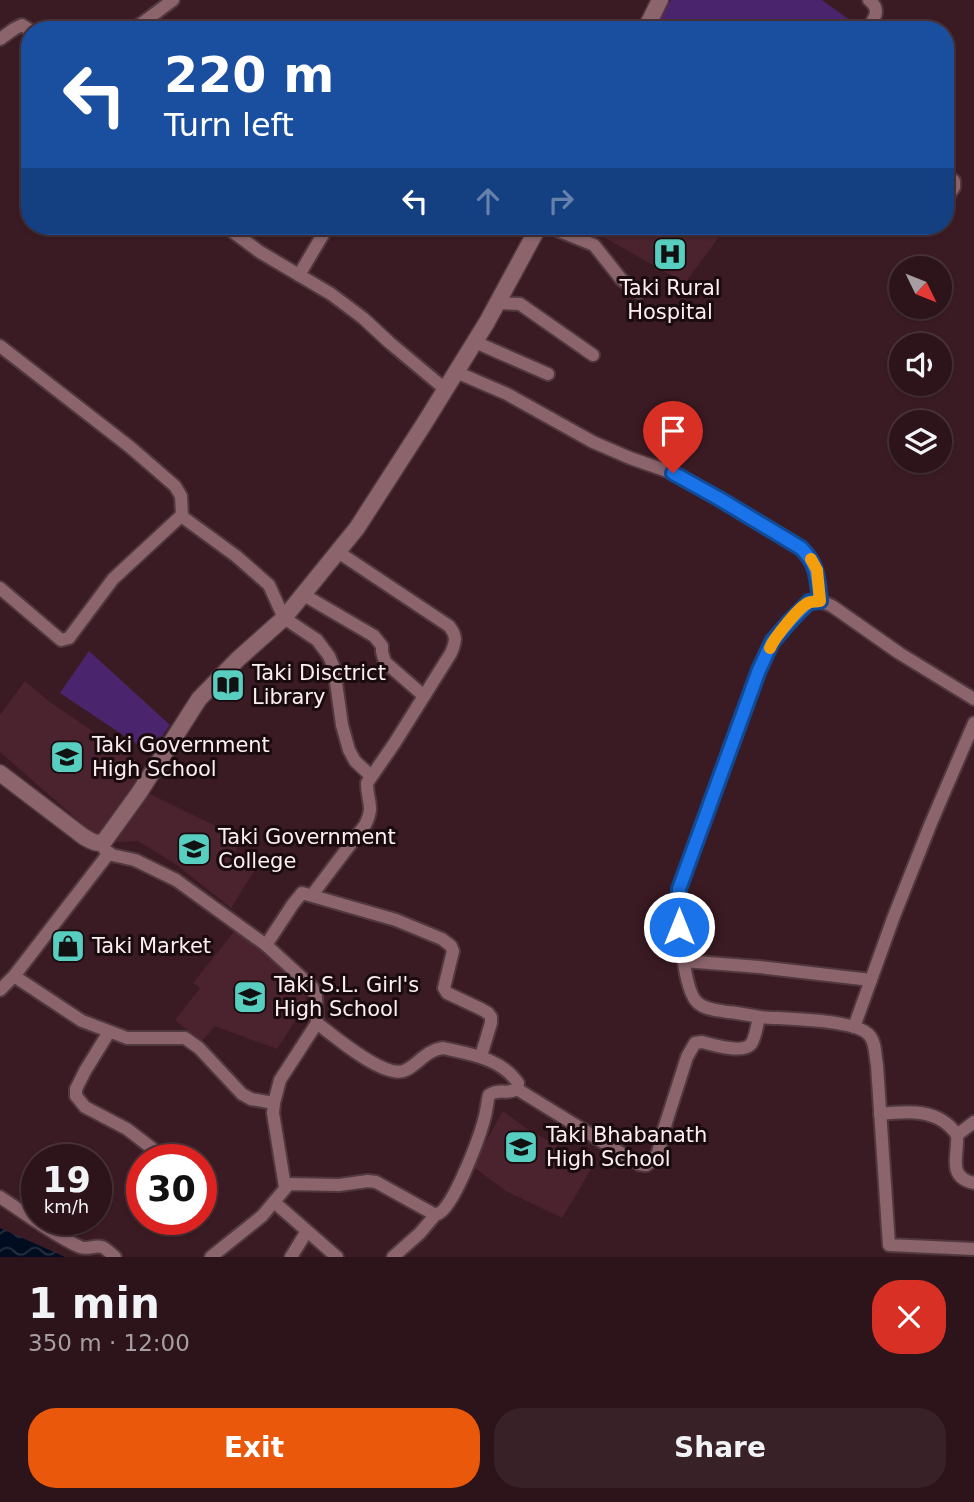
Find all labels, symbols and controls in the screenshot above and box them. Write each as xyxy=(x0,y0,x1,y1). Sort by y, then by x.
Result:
text: 220 m xyxy=(164,47,334,104)
icon: left xyxy=(49,49,140,140)
text: Turn left xyxy=(164,106,294,144)
icon: left xyxy=(396,182,434,220)
icon: ahead xyxy=(469,182,507,220)
icon: right xyxy=(542,182,580,220)
hospital icon: Taki Rural Hospital xyxy=(651,235,689,273)
north arrow xyxy=(889,256,952,318)
map controls xyxy=(889,256,952,473)
place label: Taki Rural Hospital xyxy=(618,276,721,324)
button: sound xyxy=(889,333,952,396)
pin xyxy=(643,401,703,473)
button: layers xyxy=(889,410,952,473)
icon: arrive xyxy=(654,412,692,450)
place label: Taki Disctrict Library xyxy=(251,661,386,709)
library icon: Taki Disctrict Library xyxy=(209,666,247,704)
place label: Taki Government High School xyxy=(91,733,270,781)
school or university icon: Taki Government High School xyxy=(48,738,86,776)
place label: Taki Government College xyxy=(217,825,396,873)
school or university icon: Taki Government College xyxy=(175,830,213,868)
position arrow xyxy=(642,890,716,964)
shop icon: Taki Market xyxy=(49,927,87,965)
place label: Taki Market xyxy=(91,934,211,958)
place label: Taki S.L. Girl's High School xyxy=(273,973,419,1021)
school or university icon: Taki S.L. Girl's High School xyxy=(231,978,269,1016)
place label: Taki Bhabanath High School xyxy=(545,1123,707,1171)
school or university icon: Taki Bhabanath High School xyxy=(502,1128,540,1166)
speed limit sign: 30 xyxy=(126,1144,217,1235)
text: 19 xyxy=(42,1160,91,1200)
text: km/h xyxy=(44,1196,89,1217)
text: 1 min xyxy=(28,1279,160,1328)
button: close xyxy=(872,1280,946,1354)
text: 350 m · 12:00 xyxy=(28,1330,190,1356)
button: Exit xyxy=(28,1408,480,1488)
button: Share xyxy=(494,1408,946,1488)

